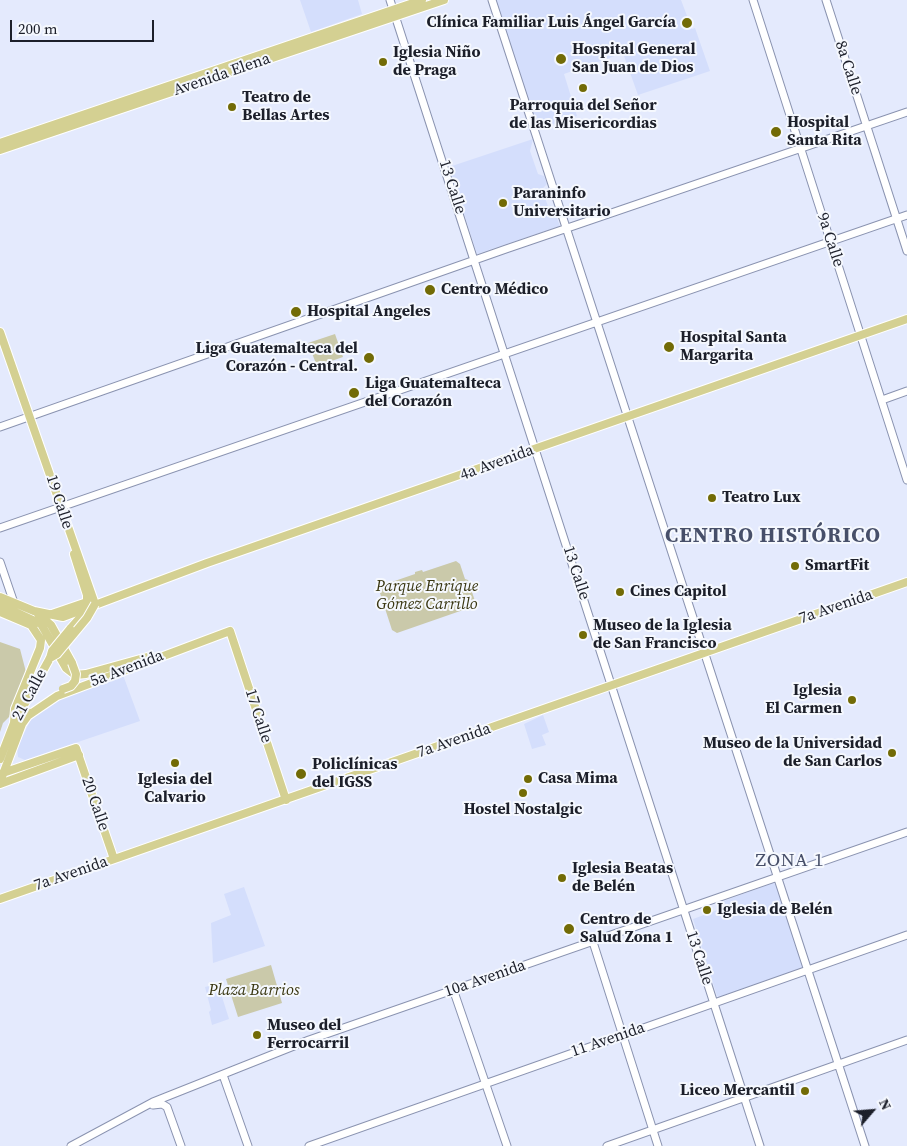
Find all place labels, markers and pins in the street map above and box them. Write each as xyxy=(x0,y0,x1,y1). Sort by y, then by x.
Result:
place label: Clínica Familiar Luis Ángel García xyxy=(427,13,676,33)
marker: Clínica Familiar Luis Ángel García xyxy=(680,16,694,30)
place label: Hospital General San Juan de Dios xyxy=(572,40,696,78)
place label: Iglesia Niño de Praga xyxy=(393,43,480,81)
marker: Hospital General San Juan de Dios xyxy=(554,52,568,66)
marker: Iglesia Niño de Praga xyxy=(377,56,389,68)
marker: Parroquia del Señor de las Misericordias xyxy=(577,82,589,94)
place label: Teatro de Bellas Artes xyxy=(242,88,330,126)
place label: Parroquia del Señor de las Misericordias xyxy=(509,96,657,134)
marker: Teatro de Bellas Artes xyxy=(226,101,238,113)
place label: Hospital Santa Rita xyxy=(787,113,862,151)
marker: Hospital Santa Rita xyxy=(769,125,783,139)
place label: Paraninfo Universitario xyxy=(513,184,611,222)
marker: Paraninfo Universitario xyxy=(497,197,509,209)
place label: Centro Médico xyxy=(441,280,548,300)
marker: Centro Médico xyxy=(423,283,437,297)
place label: Hospital Angeles xyxy=(307,302,431,322)
marker: Hospital Angeles xyxy=(289,305,303,319)
place label: Hospital Santa Margarita xyxy=(680,328,787,366)
place label: Liga Guatemalteca del Corazón - Central. xyxy=(196,339,358,377)
marker: Hospital Santa Margarita xyxy=(662,340,676,354)
marker: Liga Guatemalteca del Corazón - Central. xyxy=(362,351,376,365)
place label: Liga Guatemalteca del Corazón xyxy=(365,374,501,412)
marker: Liga Guatemalteca del Corazón xyxy=(347,386,361,400)
place label: Teatro Lux xyxy=(722,488,801,508)
marker: Teatro Lux xyxy=(706,492,718,504)
place label: SmartFit xyxy=(805,556,869,576)
marker: SmartFit xyxy=(789,560,801,572)
place label: Cines Capitol xyxy=(630,582,727,602)
marker: Cines Capitol xyxy=(614,586,626,598)
place label: Museo de la Iglesia de San Francisco xyxy=(593,616,732,654)
marker: Museo de la Iglesia de San Francisco xyxy=(577,629,589,641)
place label: Iglesia El Carmen xyxy=(765,681,842,719)
marker: Iglesia El Carmen xyxy=(846,694,858,706)
place label: Museo de la Universidad de San Carlos xyxy=(703,734,882,772)
marker: Museo de la Universidad de San Carlos xyxy=(886,747,898,759)
place label: Policlínicas del IGSS xyxy=(312,755,398,793)
marker: Iglesia del Calvario xyxy=(169,757,181,769)
marker: Policlínicas del IGSS xyxy=(294,767,308,781)
place label: Casa Mima xyxy=(538,769,618,789)
place label: Iglesia del Calvario xyxy=(137,770,213,808)
marker: Casa Mima xyxy=(522,773,534,785)
marker: Hostel Nostalgic xyxy=(517,787,529,799)
place label: Hostel Nostalgic xyxy=(464,800,582,820)
place label: Iglesia Beatas de Belén xyxy=(572,859,673,897)
marker: Iglesia Beatas de Belén xyxy=(556,872,568,884)
place label: Iglesia de Belén xyxy=(717,900,833,920)
marker: Iglesia de Belén xyxy=(701,904,713,916)
place label: Centro de Salud Zona 1 xyxy=(580,910,673,948)
marker: Centro de Salud Zona 1 xyxy=(562,922,576,936)
place label: Museo del Ferrocarril xyxy=(267,1016,349,1054)
marker: Museo del Ferrocarril xyxy=(251,1029,263,1041)
place label: Liceo Mercantil xyxy=(680,1081,795,1101)
marker: Liceo Mercantil xyxy=(799,1085,811,1097)

